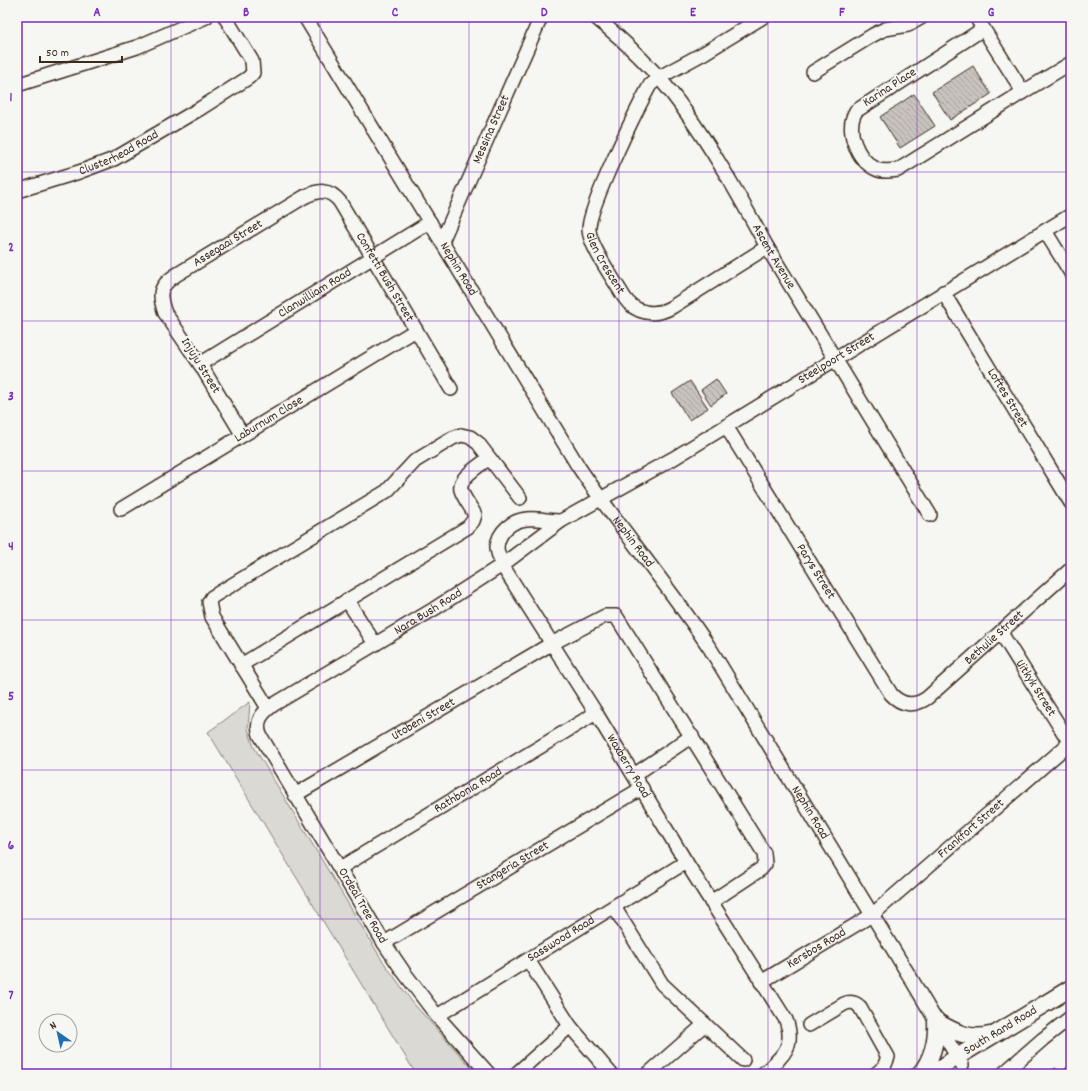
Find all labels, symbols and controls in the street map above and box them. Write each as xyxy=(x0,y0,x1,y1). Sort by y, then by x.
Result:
text: A xyxy=(93,4,101,23)
text: B xyxy=(243,4,249,23)
text: C xyxy=(392,4,399,23)
text: D xyxy=(541,4,548,23)
text: E xyxy=(690,4,697,23)
text: F xyxy=(839,4,845,23)
text: G xyxy=(988,4,995,23)
scale bar xyxy=(40,38,122,64)
text: 50 m xyxy=(46,45,69,62)
street label: Karina Place xyxy=(859,63,921,112)
text: 1 xyxy=(10,89,13,108)
street label: Messina Street xyxy=(468,92,515,167)
street label: Clusterhead Road xyxy=(76,125,162,181)
street label: Assegaai Street xyxy=(189,215,267,272)
street label: Ascent Avenue xyxy=(747,221,800,293)
street label: Confetti Bush Street xyxy=(351,229,419,326)
street label: Glen Crescent xyxy=(580,230,630,298)
text: 2 xyxy=(8,239,14,258)
street label: Nephin Road xyxy=(435,239,482,300)
street label: Clanwilliam Road xyxy=(274,263,355,323)
street label: Steelpoort Street xyxy=(794,328,879,389)
street label: Injuju Street xyxy=(175,334,225,398)
street label: Loftes Street xyxy=(982,365,1033,431)
text: 3 xyxy=(8,388,14,407)
street label: Laburnum Close xyxy=(231,391,307,448)
street label: Nephin Road xyxy=(607,512,658,571)
text: 4 xyxy=(8,538,14,557)
street label: Parys Street xyxy=(791,540,840,603)
street label: Nara Bush Road xyxy=(390,584,466,640)
street label: Bethulie Street xyxy=(960,606,1028,670)
street label: Uitkyk Street xyxy=(1010,656,1061,720)
text: 5 xyxy=(8,688,14,707)
street label: Utobeni Street xyxy=(388,693,459,746)
street label: Waxberry Road xyxy=(601,731,655,802)
street label: Rathbonia Road xyxy=(431,762,506,818)
street label: Nephin Road xyxy=(786,782,834,843)
street label: Frankfort Street xyxy=(934,794,1009,863)
street label: Stangeria Street xyxy=(473,836,553,895)
text: 6 xyxy=(8,837,15,856)
street label: Ordeal Tree Road xyxy=(333,864,391,948)
street label: Sasswood Road xyxy=(524,911,599,967)
street label: Kersbos Road xyxy=(783,923,850,974)
text: 7 xyxy=(9,987,14,1006)
street label: South Rand Road xyxy=(960,1001,1041,1060)
north arrow xyxy=(38,1013,78,1053)
text: N xyxy=(47,1018,61,1035)

